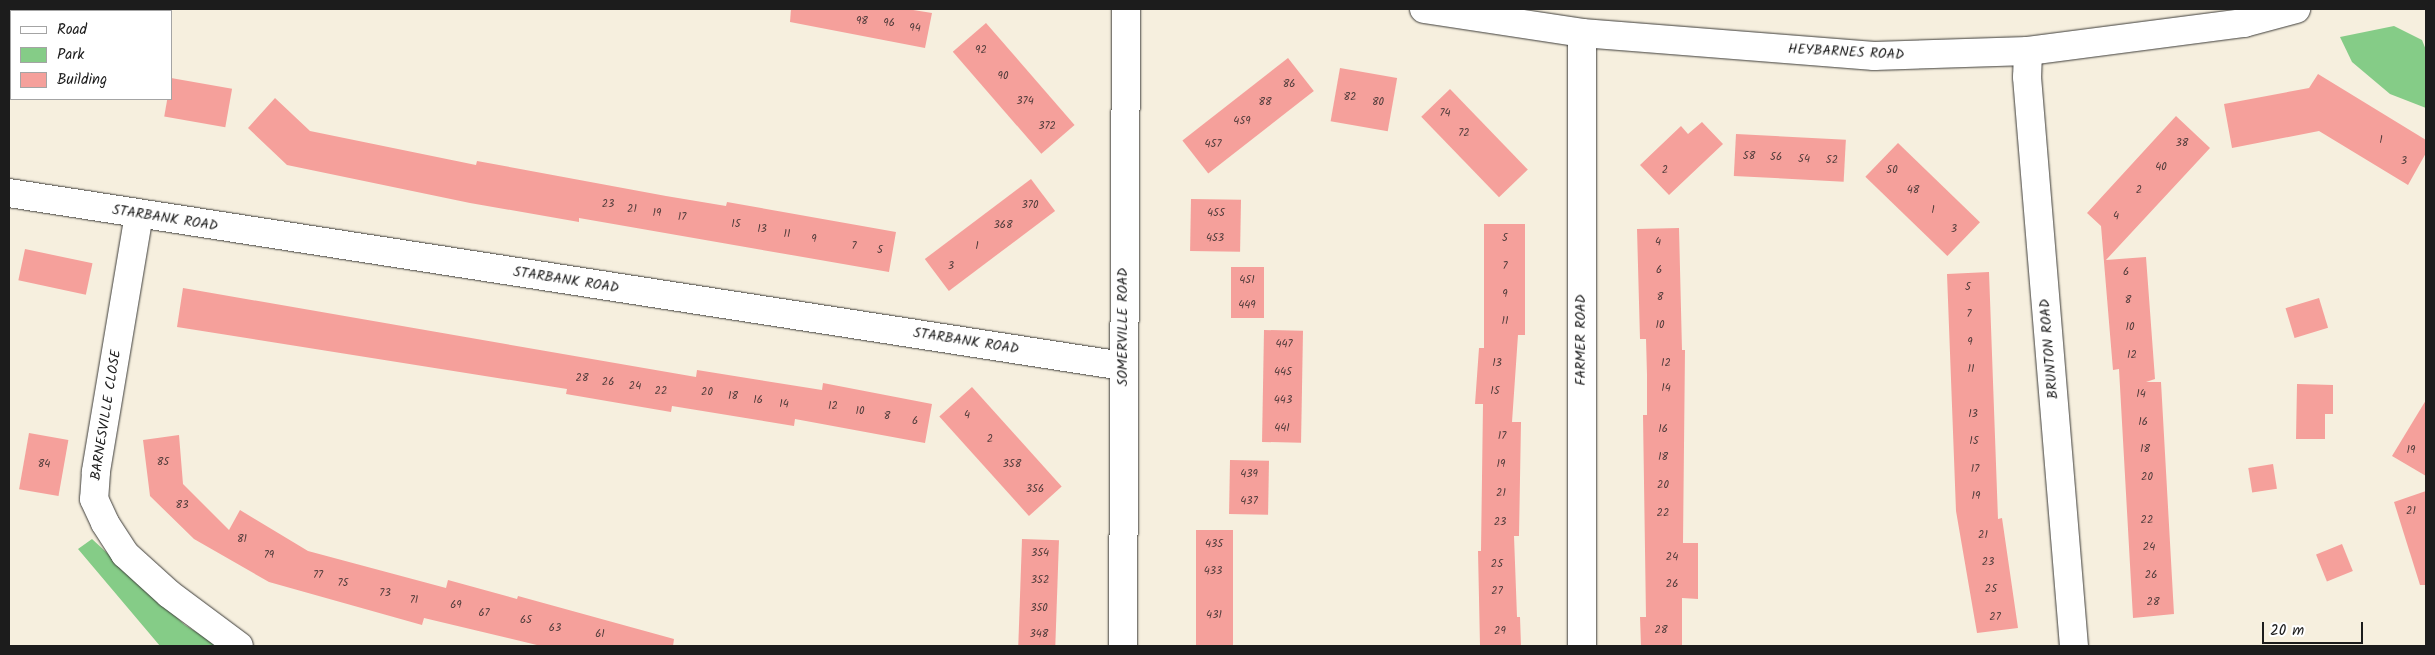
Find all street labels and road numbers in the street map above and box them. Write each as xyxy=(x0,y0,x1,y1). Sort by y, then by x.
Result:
street label: HEYBARNES ROAD xyxy=(1788,41,1904,63)
street label: STARBANK ROAD xyxy=(111,201,219,235)
street label: STARBANK ROAD xyxy=(512,263,620,297)
street label: SOMERVILLE ROAD xyxy=(1115,268,1131,386)
street label: FARMER ROAD xyxy=(1573,294,1589,386)
street label: BRUNTON ROAD xyxy=(2036,298,2062,400)
street label: STARBANK ROAD xyxy=(912,324,1020,358)
street label: BARNESVILLE CLOSE xyxy=(87,349,125,481)

